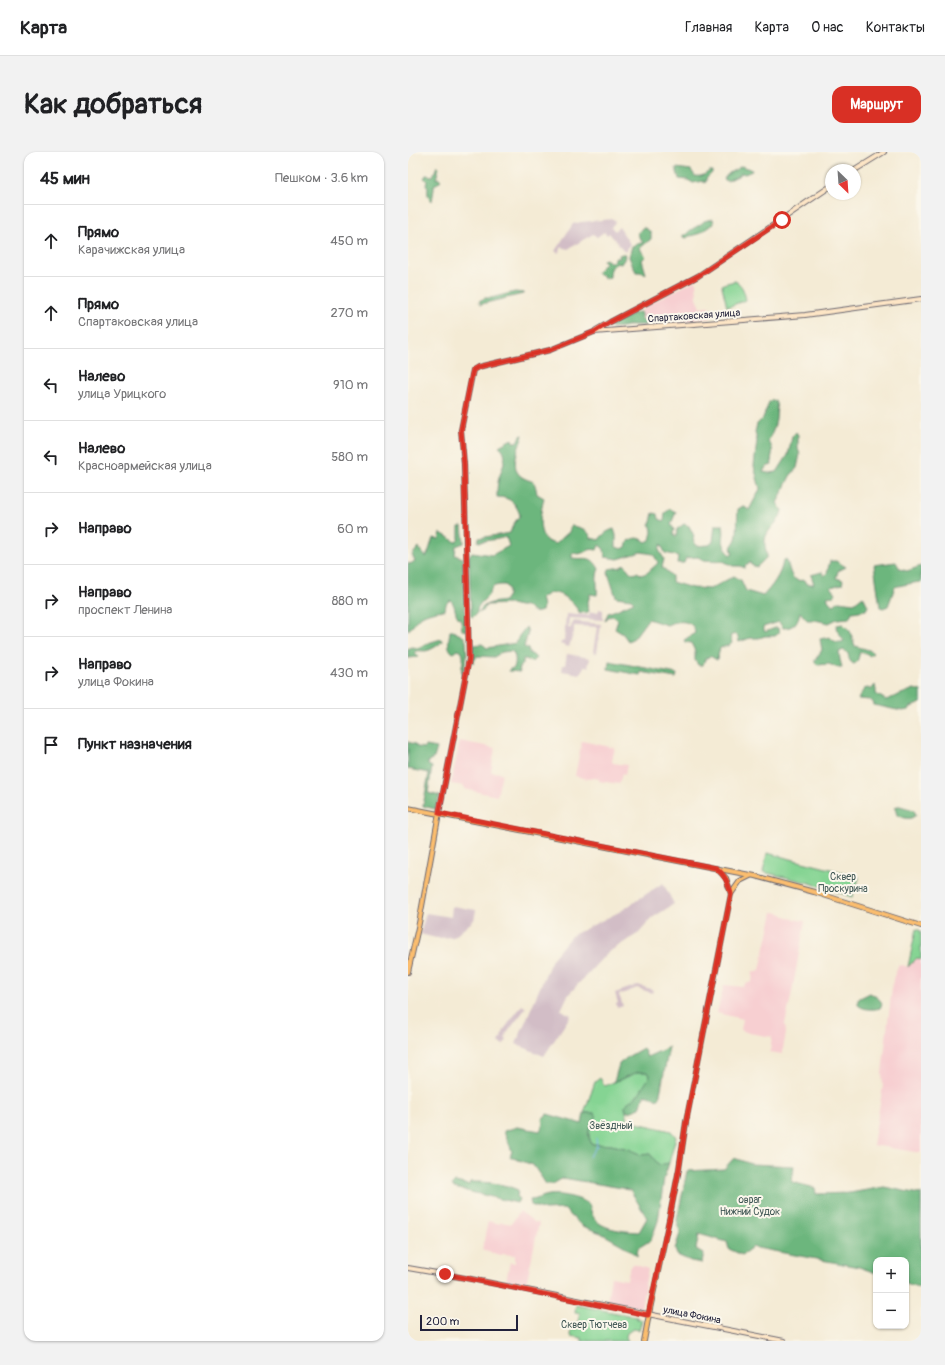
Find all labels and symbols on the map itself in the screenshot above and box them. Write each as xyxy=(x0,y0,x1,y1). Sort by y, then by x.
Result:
north arrow xyxy=(825,164,861,200)
route start xyxy=(773,211,791,229)
street label: Спартаковская улица xyxy=(647,307,741,325)
park label: Сквер Проскурина xyxy=(818,871,868,895)
park label: Звёздный xyxy=(589,1120,633,1132)
park label: овраг Нижний Судок xyxy=(720,1194,780,1218)
route end xyxy=(436,1265,454,1283)
street label: улица Фокина xyxy=(661,1303,722,1327)
scale bar xyxy=(420,1313,518,1332)
park label: Сквер Тютчева xyxy=(561,1319,627,1331)

